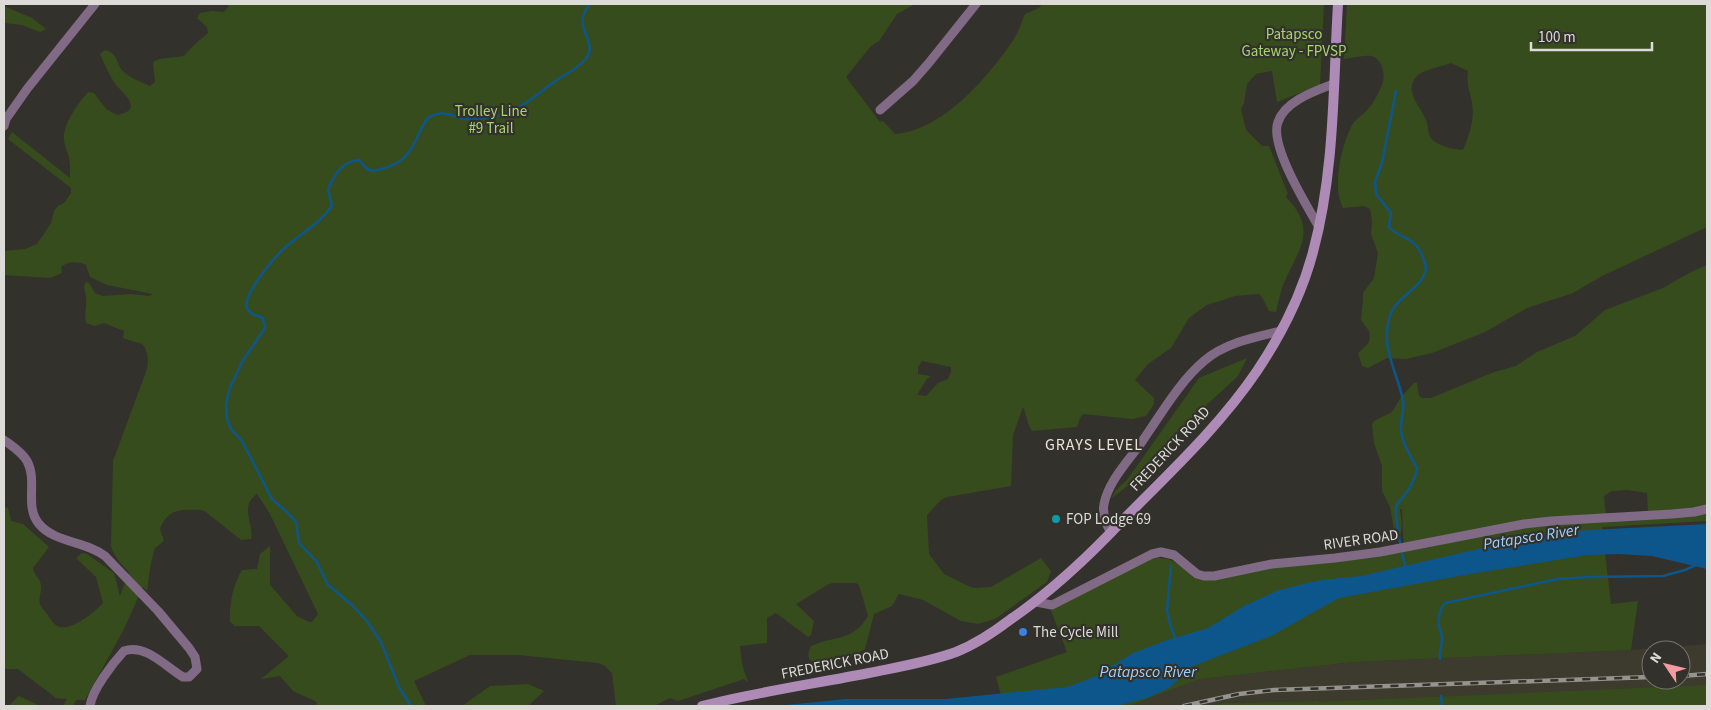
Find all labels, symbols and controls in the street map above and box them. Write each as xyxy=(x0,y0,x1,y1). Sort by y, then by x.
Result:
scale bar xyxy=(1531,20,1652,52)
park label: Patapsco Gateway - FPVSP xyxy=(1242,24,1346,62)
text: 100 m xyxy=(1538,27,1576,48)
park label: Trolley Line #9 Trail xyxy=(455,101,527,139)
street label: FREDERICK ROAD xyxy=(1125,402,1215,496)
district label: GRAYS LEVEL xyxy=(1045,434,1143,456)
place label: FOP Lodge 69 xyxy=(1066,509,1151,530)
marker: FOP Lodge 69 xyxy=(1050,513,1062,525)
water label: Patapsco River xyxy=(1481,518,1582,555)
street label: RIVER ROAD xyxy=(1322,524,1400,556)
place label: The Cycle Mill xyxy=(1033,622,1118,643)
marker: The Cycle Mill xyxy=(1017,626,1029,638)
north arrow xyxy=(1641,640,1691,690)
street label: FREDERICK ROAD xyxy=(779,643,891,685)
text: N xyxy=(1645,649,1667,668)
water label: Patapsco River xyxy=(1100,661,1198,683)

